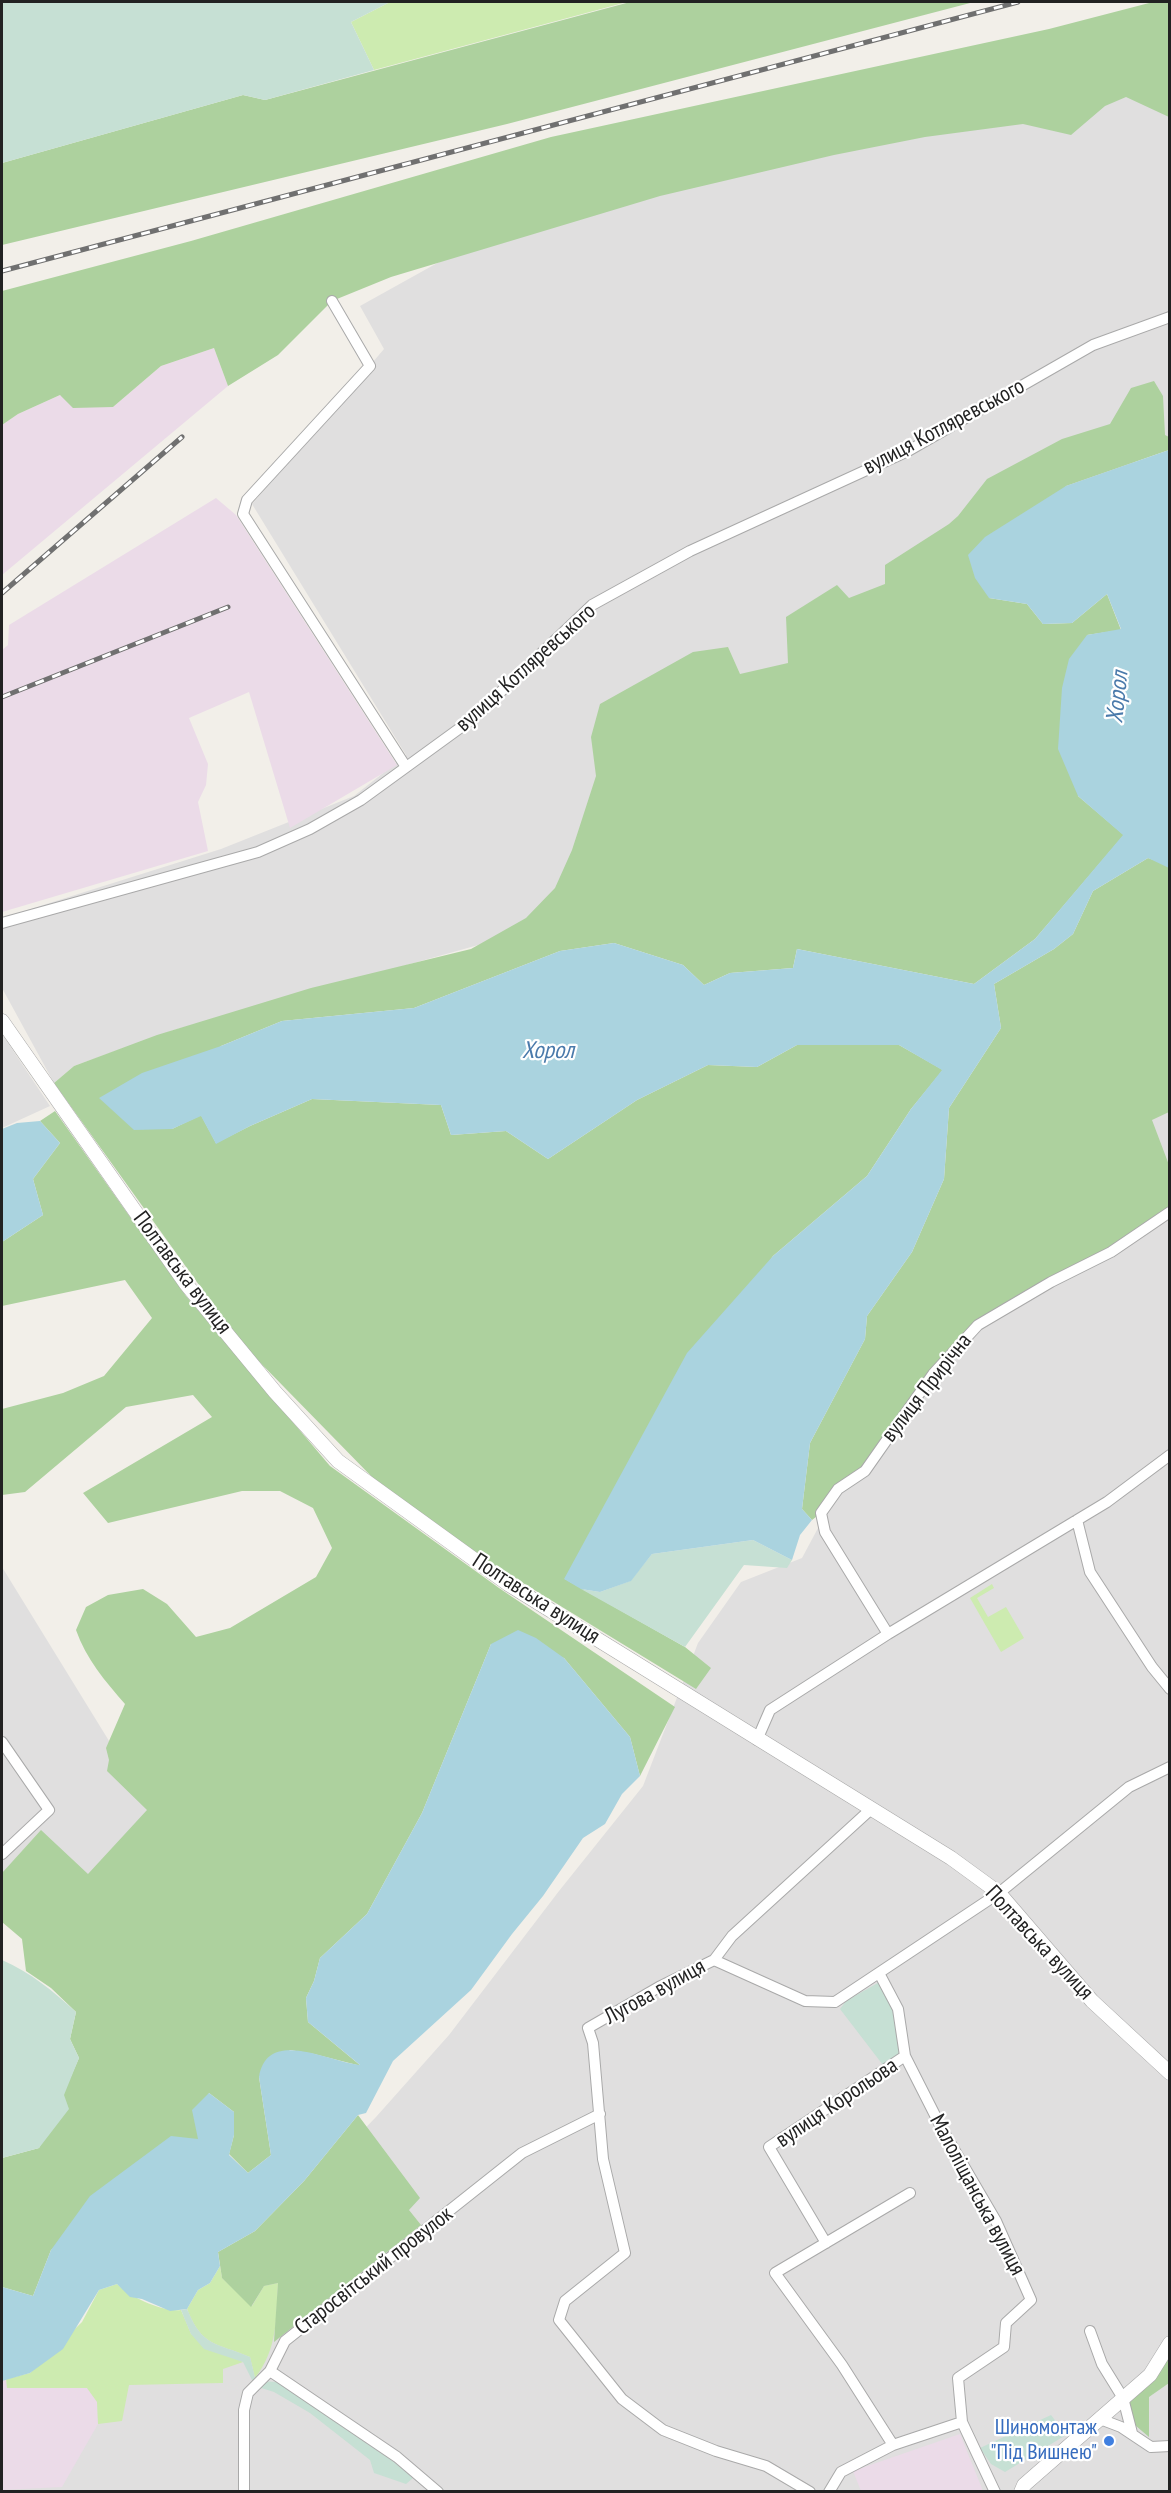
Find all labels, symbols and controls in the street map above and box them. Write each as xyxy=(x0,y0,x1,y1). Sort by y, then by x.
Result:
street label: вулиця Котляревського xyxy=(859,373,1029,481)
street label: вулиця Котляревського xyxy=(451,598,601,738)
water label: Хорол xyxy=(1101,670,1135,724)
water label: Хорол xyxy=(522,1037,574,1065)
street label: Полтавська вулиця xyxy=(127,1207,237,1339)
street label: вулиця Прирічна xyxy=(876,1328,978,1448)
street label: Полтавська вулиця xyxy=(467,1548,605,1650)
street label: Полтавська вулиця xyxy=(979,1880,1099,2006)
street label: Лугова вулиця xyxy=(600,1954,710,2030)
street label: вулиця Корольова xyxy=(771,2053,903,2153)
street label: Малоліщанська вулиця xyxy=(923,2110,1031,2280)
street label: Старосвітський провулок xyxy=(290,2201,458,2341)
place label: Шиномонтаж "Під Вишнею" xyxy=(990,2415,1097,2466)
marker: Шиномонтаж "Під Вишнею" xyxy=(1102,2434,1116,2448)

